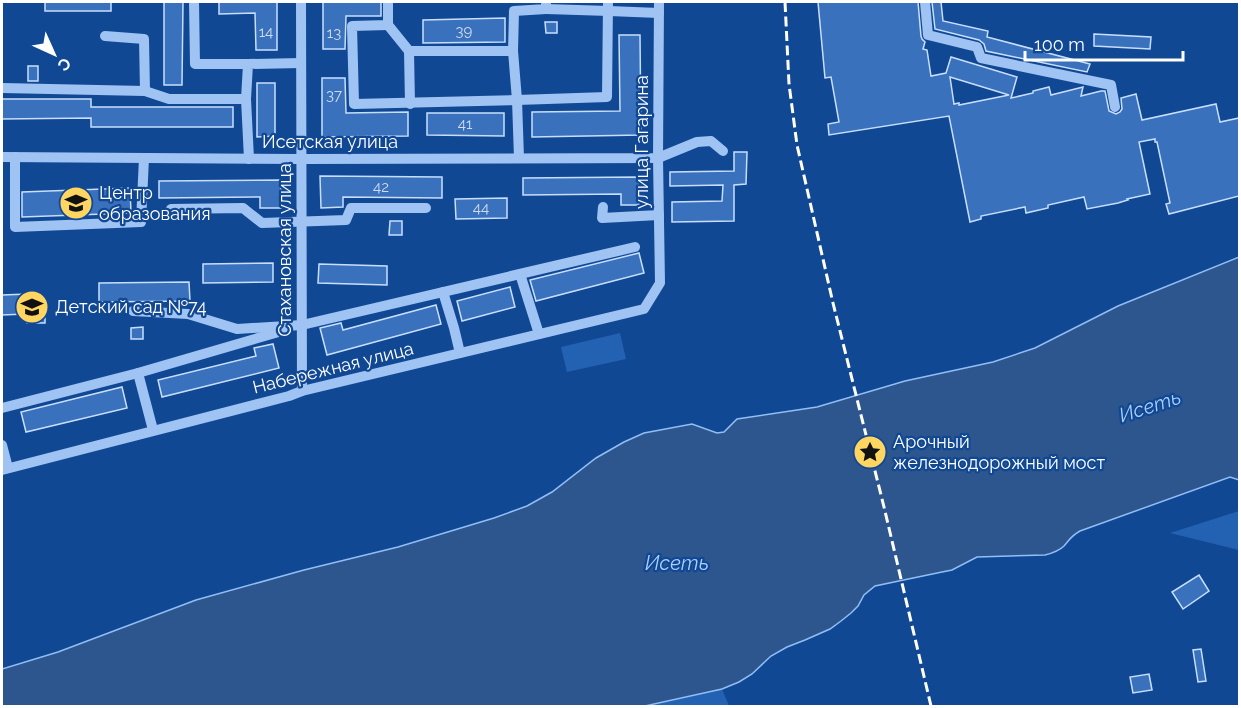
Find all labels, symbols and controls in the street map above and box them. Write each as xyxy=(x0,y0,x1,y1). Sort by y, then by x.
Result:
house number: 39 xyxy=(456,22,473,40)
house number: 14 xyxy=(259,23,273,41)
north arrow xyxy=(24,24,84,84)
house number: 13 xyxy=(327,24,341,42)
scale bar xyxy=(1025,24,1182,62)
text: 100 m xyxy=(1034,34,1085,55)
text: С xyxy=(54,54,75,75)
street label: улица Гагарина xyxy=(631,75,652,209)
house number: 37 xyxy=(326,86,342,104)
house number: 41 xyxy=(458,115,473,133)
street label: Исетская улица xyxy=(262,131,398,152)
street label: Стахановская улица xyxy=(274,163,295,337)
house number: 42 xyxy=(373,178,389,196)
place label: Центр образования xyxy=(99,182,211,224)
school or university icon: Центр образования xyxy=(58,185,94,221)
house number: 44 xyxy=(473,199,489,217)
school or university icon: Детский сад №74 xyxy=(14,289,50,325)
place label: Детский сад №74 xyxy=(55,296,207,317)
street label: Набережная улица xyxy=(250,337,415,398)
water label: Исеть xyxy=(1116,385,1184,427)
place label: Арочный железнодорожный мост xyxy=(893,431,1105,473)
place icon: Арочный железнодорожный мост xyxy=(852,434,888,470)
water label: Исеть xyxy=(645,551,709,575)

